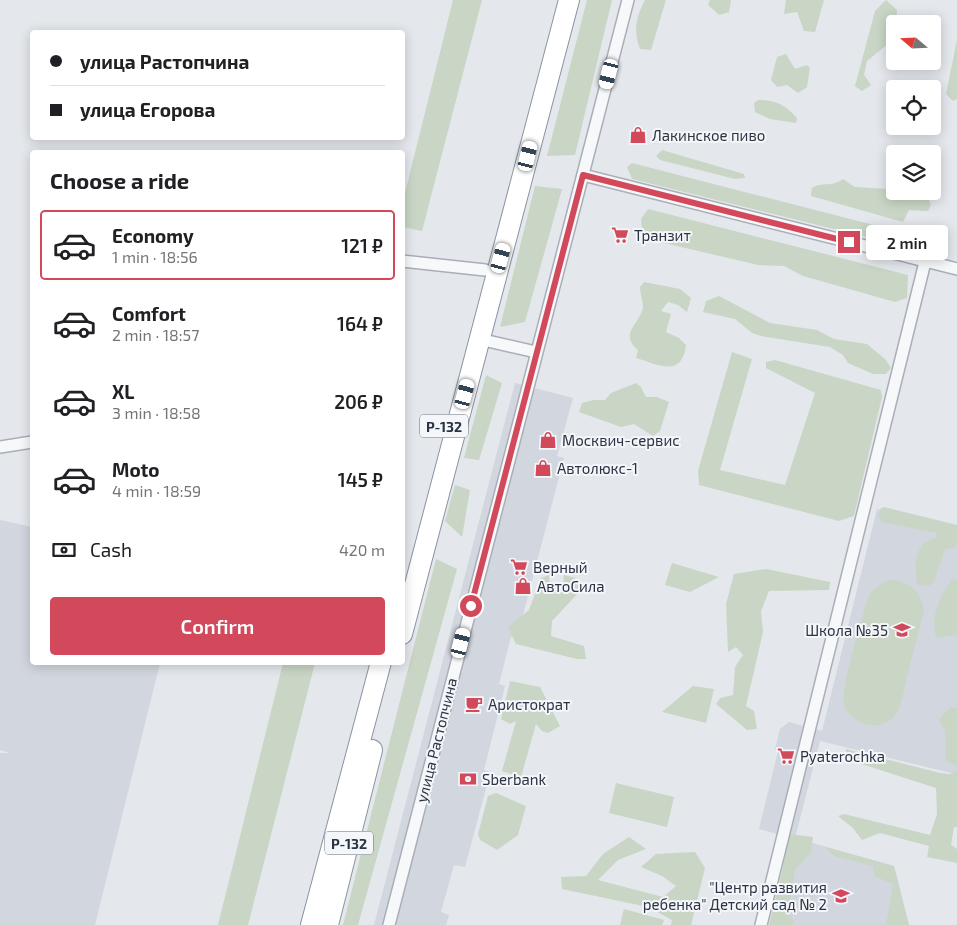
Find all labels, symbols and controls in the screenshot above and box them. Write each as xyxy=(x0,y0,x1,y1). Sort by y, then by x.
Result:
north arrow xyxy=(886,15,941,70)
map controls xyxy=(886,15,941,200)
text: улица Растопчина xyxy=(80,50,249,73)
car xyxy=(598,58,619,90)
button: locate xyxy=(886,80,941,135)
text: улица Егорова xyxy=(80,98,215,121)
shop icon: Лакинское пиво xyxy=(628,125,648,145)
place label: Лакинское пиво xyxy=(652,126,765,144)
car xyxy=(517,140,538,172)
button: layers xyxy=(886,145,941,200)
text: Choose a ride xyxy=(50,167,189,193)
icon: car xyxy=(52,223,97,268)
text: Economy xyxy=(112,224,194,247)
callout: 2 min xyxy=(866,224,949,260)
supermarket icon: Транзит xyxy=(610,225,630,245)
place label: Транзит xyxy=(634,226,691,244)
route end xyxy=(838,231,860,253)
text: 2 min xyxy=(887,233,927,252)
text: 121 ₽ xyxy=(341,234,383,257)
car xyxy=(489,242,512,274)
text: 1 min · 18:56 xyxy=(112,247,198,266)
icon: car xyxy=(52,301,97,346)
text: Comfort xyxy=(112,302,186,325)
text: 164 ₽ xyxy=(337,312,383,335)
text: 2 min · 18:57 xyxy=(112,325,199,344)
car xyxy=(453,378,476,410)
icon: car xyxy=(52,379,97,424)
text: XL xyxy=(112,380,134,403)
text: 206 ₽ xyxy=(334,390,383,413)
text: 3 min · 18:58 xyxy=(112,403,201,422)
road number: Р-132 xyxy=(420,414,468,438)
shop icon: Москвич-сервис xyxy=(538,430,558,450)
place label: Москвич-сервис xyxy=(562,431,680,449)
icon: car xyxy=(52,457,97,502)
text: Moto xyxy=(112,458,160,481)
shop icon: Автолюкс-1 xyxy=(533,458,553,478)
place label: Автолюкс-1 xyxy=(557,459,638,477)
text: 145 ₽ xyxy=(338,468,383,491)
text: 4 min · 18:59 xyxy=(112,481,201,500)
icon: cash xyxy=(50,536,78,564)
text: Cash xyxy=(90,538,132,561)
text: 420 m xyxy=(339,540,385,559)
supermarket icon: Верный xyxy=(509,557,529,577)
place label: Верный xyxy=(533,558,588,576)
shop icon: АвтоСила xyxy=(513,576,533,596)
place label: АвтоСила xyxy=(537,577,604,595)
route start xyxy=(460,595,482,617)
button: Confirm xyxy=(50,597,385,655)
school or university icon: Школа №35 xyxy=(892,620,912,640)
place label: Школа №35 xyxy=(805,621,888,639)
car xyxy=(450,627,471,659)
street label: улица Растопчина xyxy=(412,676,461,805)
cafe icon: Аристократ xyxy=(464,694,484,714)
place label: Аристократ xyxy=(488,695,570,713)
supermarket icon: Pyaterochka xyxy=(776,746,796,766)
place label: Pyaterochka xyxy=(800,747,885,765)
bank icon: Sberbank xyxy=(458,769,478,789)
place label: Sberbank xyxy=(482,770,547,788)
road number: Р-132 xyxy=(325,831,373,854)
place label: "Центр развития ребенка" Детский сад № 2 xyxy=(643,878,827,913)
school or university icon: "Центр развития ребенка" Детский сад № 2 xyxy=(831,886,851,906)

